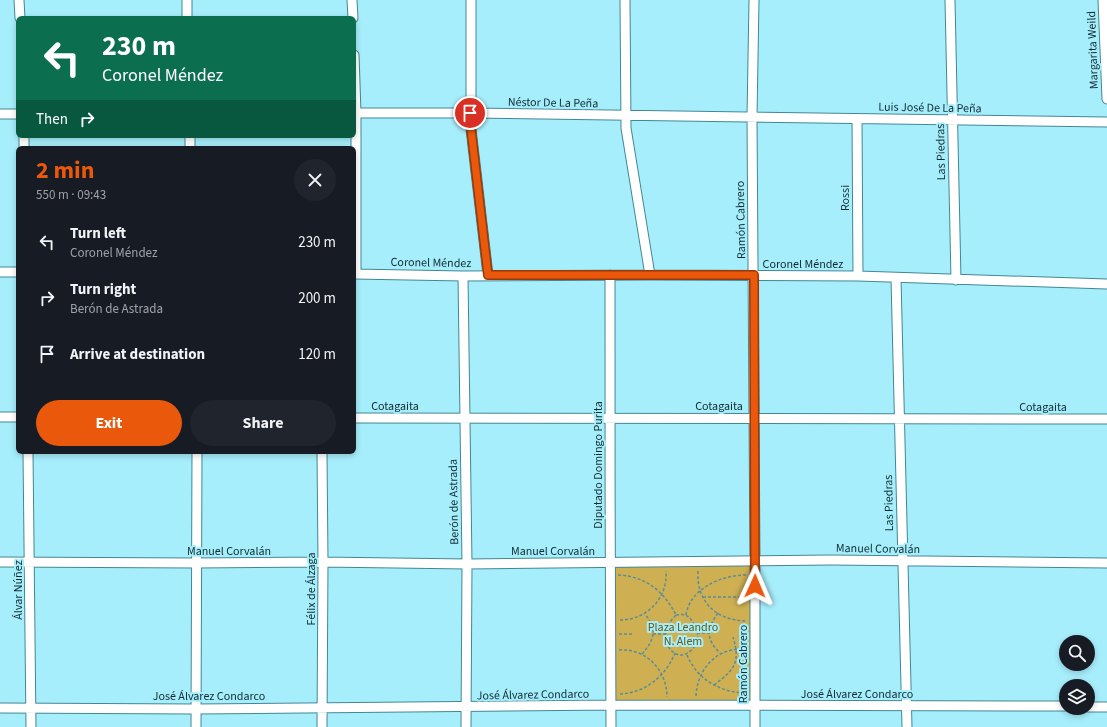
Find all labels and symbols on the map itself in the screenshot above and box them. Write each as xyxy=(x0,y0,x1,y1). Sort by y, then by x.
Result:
street label: Margarita Weild xyxy=(1083,11,1103,89)
street label: Néstor De La Peña xyxy=(508,94,598,112)
pin xyxy=(453,96,487,130)
street label: Luis José De La Peña xyxy=(878,99,982,117)
street label: Las Piedras xyxy=(932,124,950,180)
street label: Ramón Cabrero xyxy=(732,181,750,259)
street label: Rossi xyxy=(837,185,854,211)
street label: Coronel Méndez xyxy=(390,254,472,272)
street label: Coronel Méndez xyxy=(763,256,843,273)
street label: Cotagaita xyxy=(371,398,419,415)
street label: Cotagaita xyxy=(695,398,743,415)
street label: Cotagaita xyxy=(1019,399,1067,416)
street label: Diputado Domingo Purita xyxy=(590,401,607,529)
street label: Berón de Astrada xyxy=(445,459,463,545)
street label: Las Piedras xyxy=(880,475,898,531)
street label: Manuel Corvalán xyxy=(836,540,920,558)
street label: Manuel Corvalán xyxy=(187,543,271,560)
street label: Manuel Corvalán xyxy=(511,543,595,560)
street label: Félix de Álzaga xyxy=(303,553,320,625)
street label: Álvar Núñez xyxy=(10,560,27,620)
position arrow xyxy=(734,565,776,607)
park label: Plaza Leandro N. Alem xyxy=(648,619,718,650)
street label: Ramón Cabrero xyxy=(735,625,752,703)
street label: José Álvarez Condarco xyxy=(477,686,589,704)
street label: José Álvarez Condarco xyxy=(801,686,913,703)
street label: José Álvarez Condarco xyxy=(153,688,265,705)

